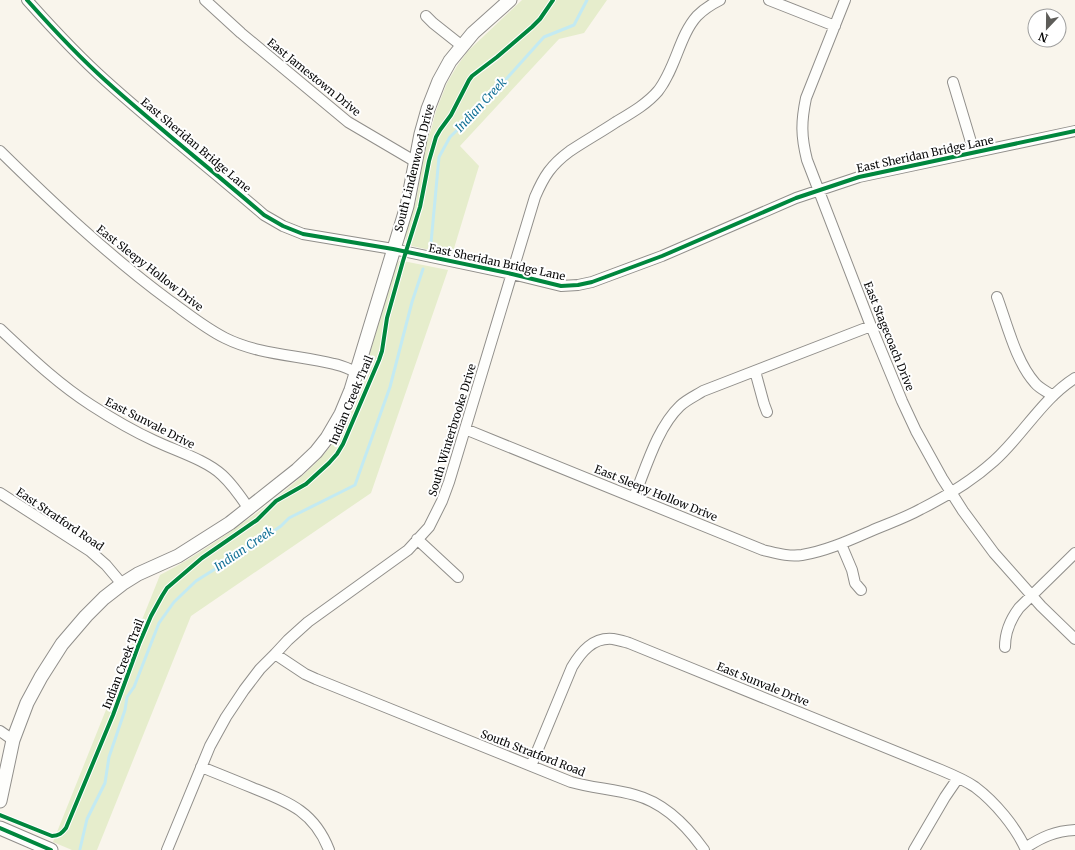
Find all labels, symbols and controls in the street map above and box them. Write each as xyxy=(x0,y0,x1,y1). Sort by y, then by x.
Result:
north arrow xyxy=(1027,8,1067,48)
text: N xyxy=(1036,29,1050,45)
street label: East Jamestown Drive xyxy=(265,35,364,119)
water label: Indian Creek xyxy=(452,74,510,135)
street label: East Sheridan Bridge Lane xyxy=(138,95,254,195)
street label: South Lindenwood Drive xyxy=(391,102,437,234)
street label: East Sheridan Bridge Lane xyxy=(855,133,995,175)
street label: East Sleepy Hollow Drive xyxy=(94,222,206,314)
street label: East Sheridan Bridge Lane xyxy=(427,241,567,283)
street label: East Stagecoach Drive xyxy=(861,279,917,393)
street label: Indian Creek Trail xyxy=(326,353,376,447)
street label: South Winterbrooke Drive xyxy=(425,362,479,498)
street label: East Sunvale Drive xyxy=(103,394,197,452)
street label: East Sleepy Hollow Drive xyxy=(592,462,720,524)
street label: East Stratford Road xyxy=(14,485,107,554)
water label: Indian Creek xyxy=(211,523,277,574)
street label: Indian Creek Trail xyxy=(99,616,147,711)
street label: East Sunvale Drive xyxy=(715,659,811,709)
street label: South Stratford Road xyxy=(479,727,588,780)

